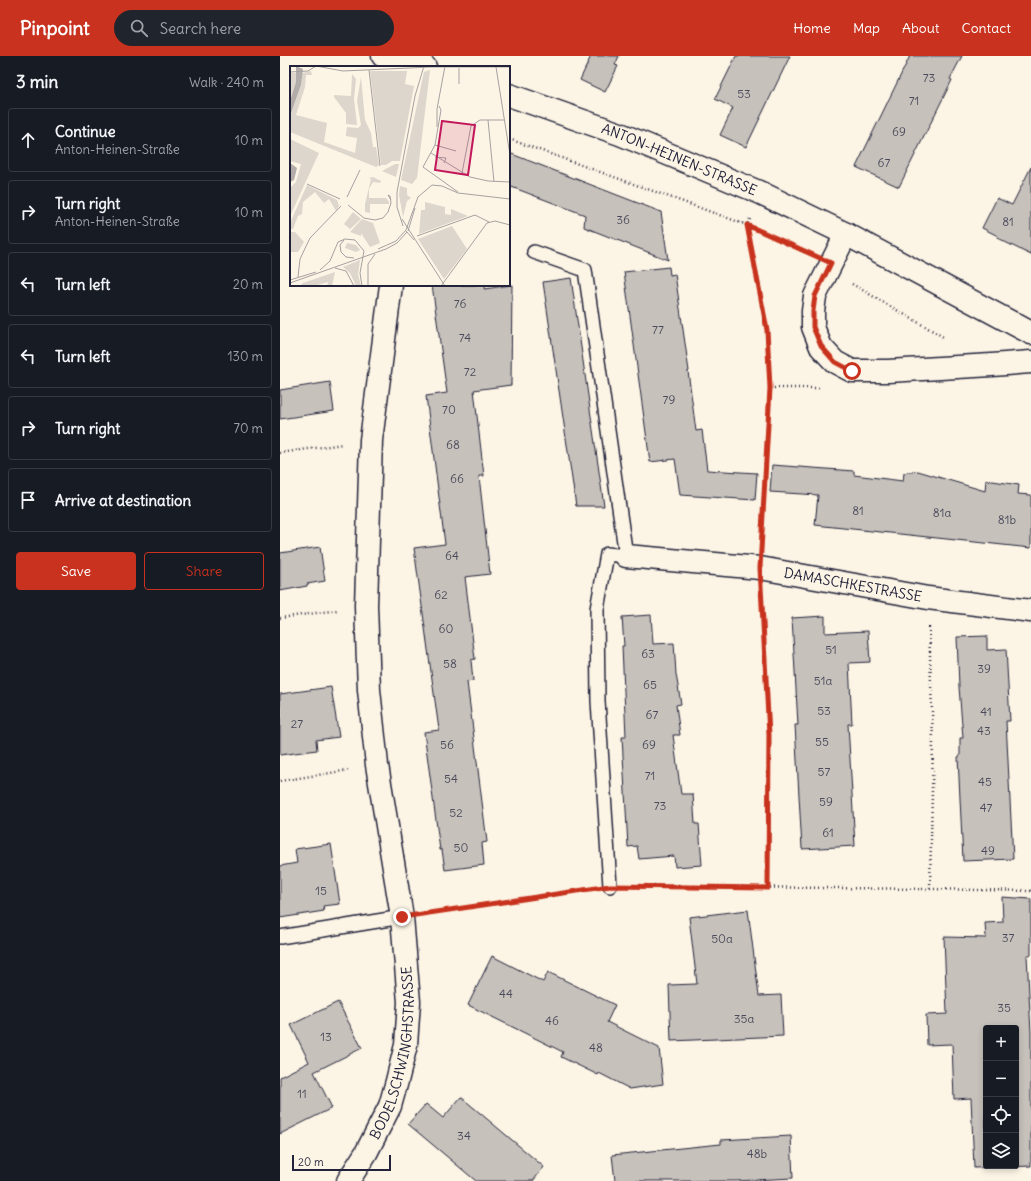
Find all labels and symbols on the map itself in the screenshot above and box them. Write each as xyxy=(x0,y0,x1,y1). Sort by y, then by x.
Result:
inset map xyxy=(290,66,510,286)
house number: 73 xyxy=(923,70,936,85)
house number: 53 xyxy=(737,86,751,101)
house number: 71 xyxy=(909,93,919,108)
street label: ANTON-HEINEN-STRASSE xyxy=(599,119,760,199)
house number: 69 xyxy=(892,124,906,139)
house number: 67 xyxy=(878,155,891,170)
house number: 36 xyxy=(616,212,630,227)
house number: 81 xyxy=(1002,214,1014,229)
house number: 76 xyxy=(454,296,466,311)
house number: 77 xyxy=(652,322,664,337)
house number: 74 xyxy=(459,330,471,345)
route start xyxy=(843,362,861,380)
house number: 72 xyxy=(464,364,477,379)
house number: 79 xyxy=(663,392,675,407)
house number: 70 xyxy=(442,402,456,417)
house number: 68 xyxy=(446,437,460,452)
house number: 66 xyxy=(450,471,464,486)
house number: 81 xyxy=(852,503,864,518)
house number: 81a xyxy=(933,505,951,520)
house number: 81b xyxy=(998,512,1017,527)
house number: 64 xyxy=(445,548,459,563)
street label: DAMASCHKESTRASSE xyxy=(783,563,923,606)
house number: 62 xyxy=(434,587,448,602)
house number: 60 xyxy=(439,621,454,636)
house number: 51 xyxy=(825,642,837,657)
house number: 63 xyxy=(641,646,655,661)
house number: 58 xyxy=(443,656,457,671)
house number: 39 xyxy=(977,661,991,676)
house number: 51a xyxy=(814,673,832,688)
house number: 65 xyxy=(643,677,657,692)
house number: 53 xyxy=(817,703,831,718)
house number: 41 xyxy=(980,704,992,719)
house number: 67 xyxy=(646,707,659,722)
house number: 27 xyxy=(291,716,303,731)
house number: 43 xyxy=(977,723,991,738)
house number: 55 xyxy=(815,734,829,749)
house number: 56 xyxy=(440,737,454,752)
house number: 69 xyxy=(642,737,656,752)
house number: 57 xyxy=(818,764,831,779)
house number: 71 xyxy=(645,768,655,783)
house number: 54 xyxy=(444,771,458,786)
house number: 45 xyxy=(978,774,992,789)
house number: 59 xyxy=(819,794,833,809)
house number: 73 xyxy=(654,798,667,813)
house number: 47 xyxy=(980,800,992,815)
house number: 52 xyxy=(449,805,463,820)
house number: 61 xyxy=(822,825,834,840)
house number: 50 xyxy=(454,840,469,855)
house number: 49 xyxy=(981,843,995,858)
house number: 15 xyxy=(315,883,327,898)
route end xyxy=(393,908,411,926)
house number: 37 xyxy=(1002,930,1014,945)
house number: 50a xyxy=(711,931,733,946)
street label: BODELSCHWINGHSTRASSE xyxy=(366,965,418,1142)
house number: 44 xyxy=(499,986,513,1001)
house number: 35 xyxy=(997,1000,1011,1015)
house number: 35a xyxy=(734,1011,754,1026)
house number: 46 xyxy=(545,1013,559,1028)
house number: 13 xyxy=(320,1029,332,1044)
house number: 48 xyxy=(589,1040,603,1055)
house number: 11 xyxy=(297,1086,307,1101)
house number: 34 xyxy=(457,1128,471,1143)
house number: 48b xyxy=(747,1146,768,1161)
scale bar xyxy=(292,1153,391,1172)

